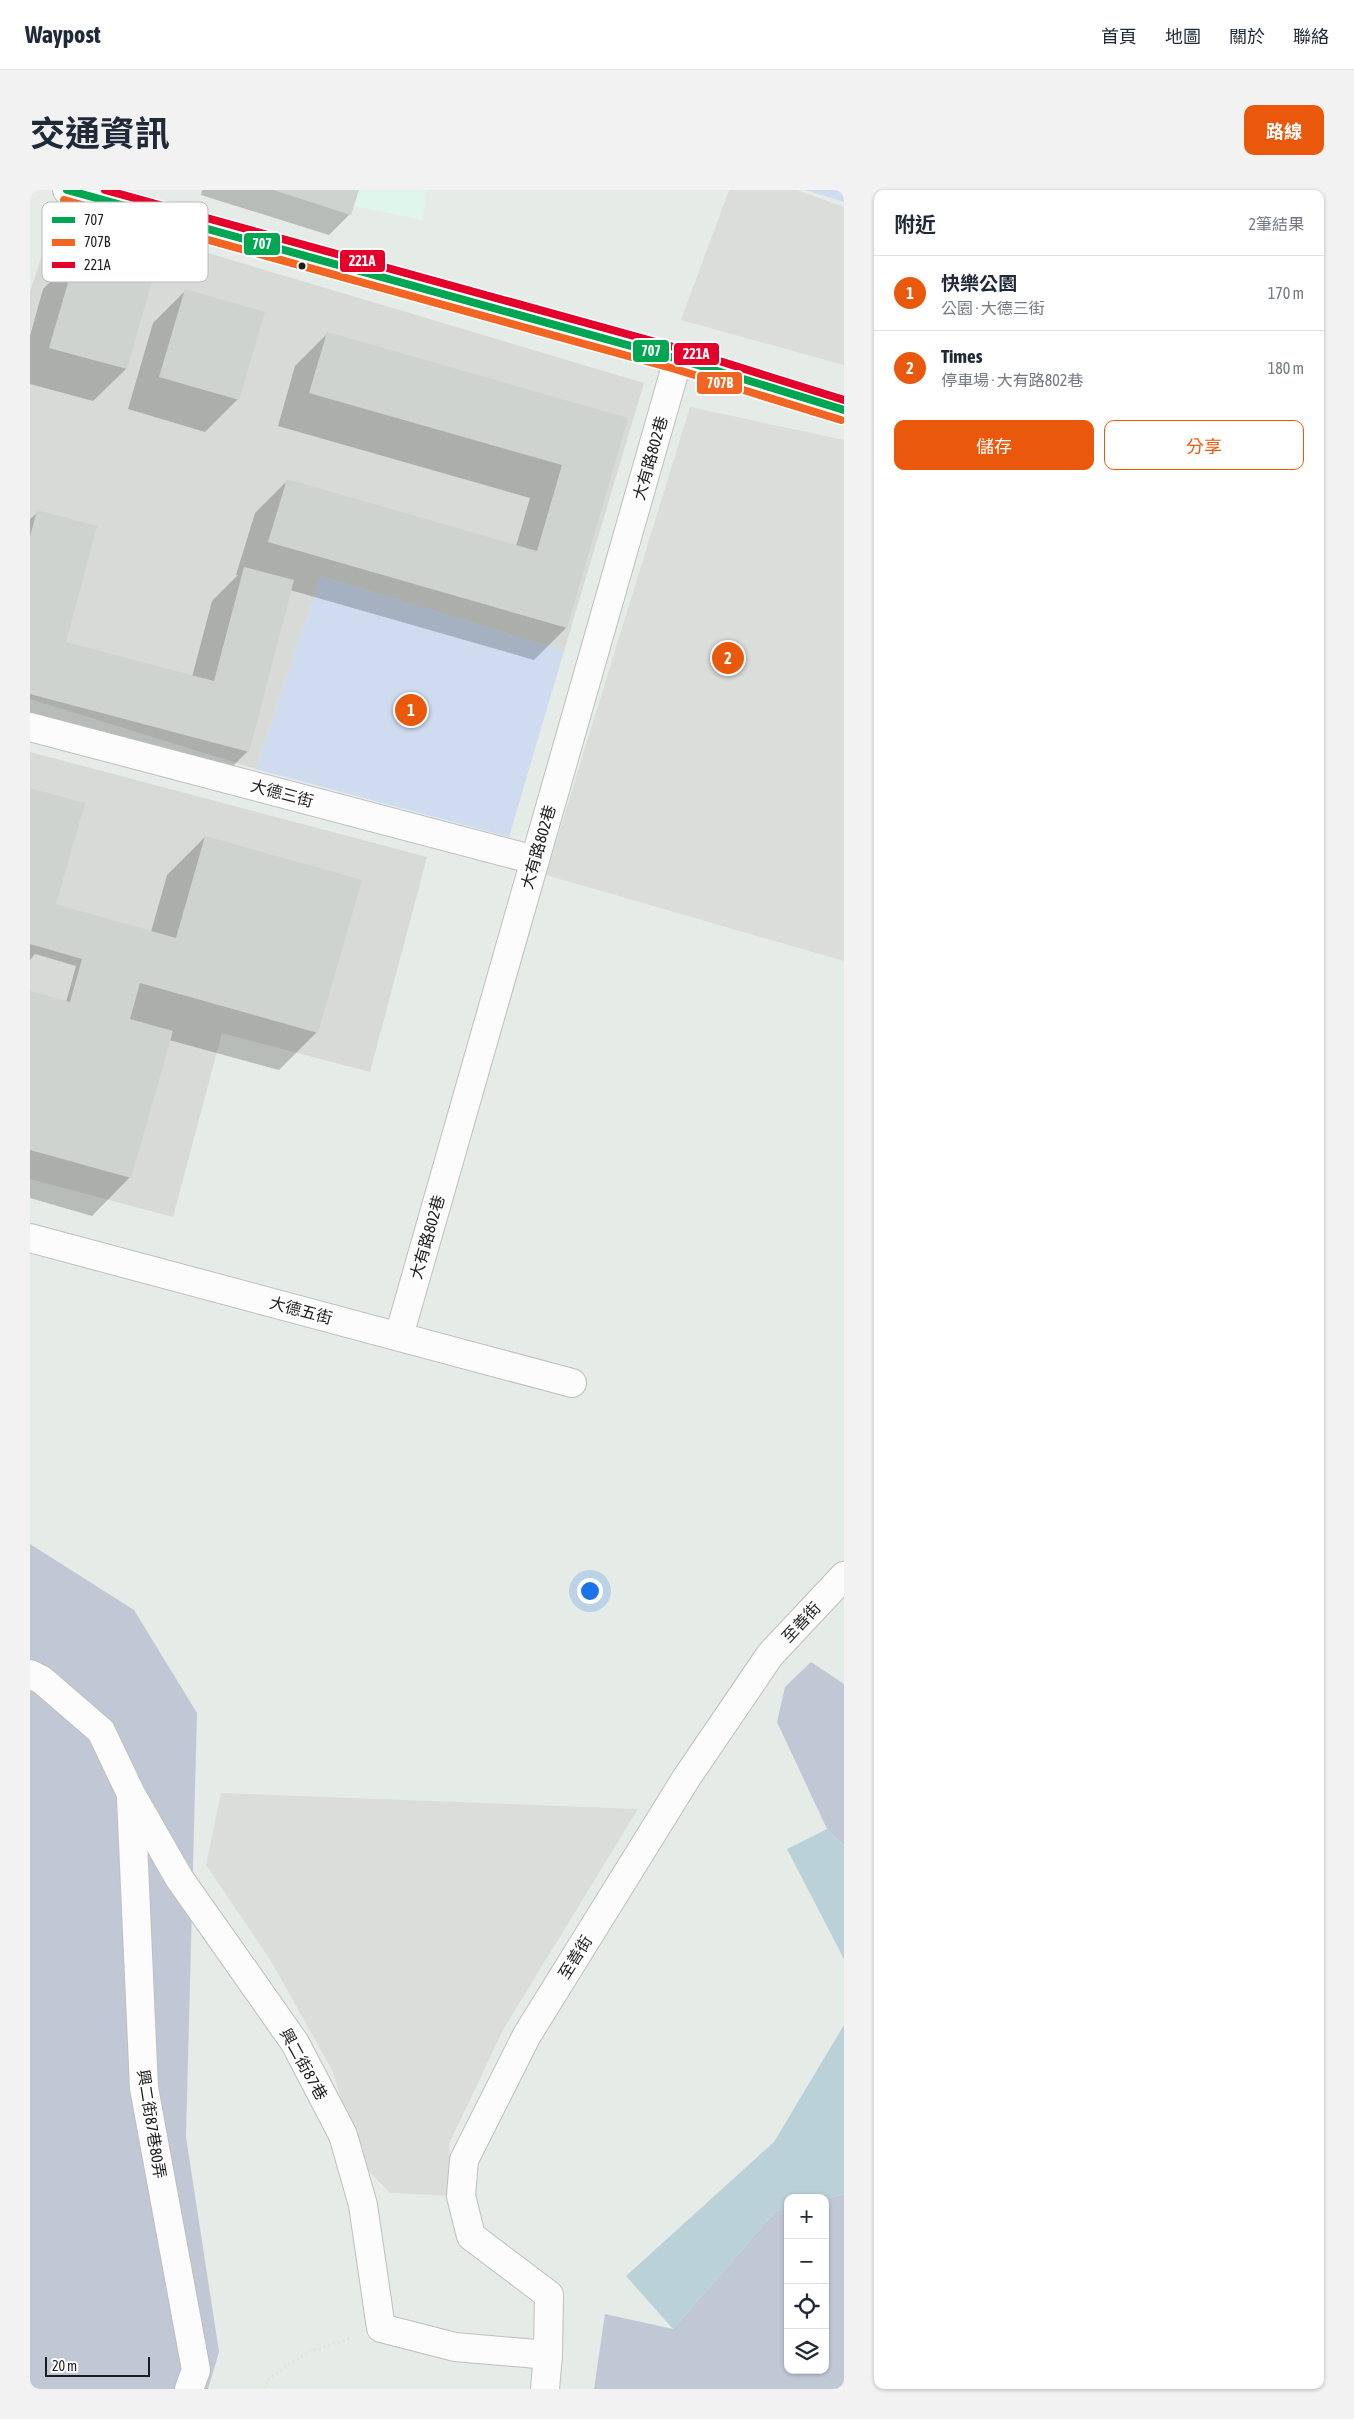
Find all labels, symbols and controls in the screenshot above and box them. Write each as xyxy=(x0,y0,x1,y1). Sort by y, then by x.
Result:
text: Waypost xyxy=(25,21,101,48)
text: 首頁 xyxy=(1101,26,1137,47)
text: 地圖 xyxy=(1165,26,1201,47)
text: 關於 xyxy=(1229,26,1265,47)
text: 聯絡 xyxy=(1293,26,1329,47)
button: 路線 xyxy=(1244,105,1324,155)
text: 交通資訊 xyxy=(30,113,170,153)
legend xyxy=(42,202,208,282)
text: 707 xyxy=(84,212,104,228)
text: 附近 xyxy=(894,212,936,236)
text: 2筆結果 xyxy=(1248,215,1304,233)
line badge: 707 xyxy=(243,232,281,256)
text: 707B xyxy=(84,234,111,250)
text: 707 xyxy=(252,236,272,252)
line badge: 221A xyxy=(339,249,386,273)
text: 221A xyxy=(349,253,375,269)
text: 221A xyxy=(84,257,111,273)
unlabelled marker xyxy=(297,261,307,271)
text: 快樂公園 xyxy=(941,272,1017,294)
text: 1 xyxy=(906,284,914,302)
text: 170 m xyxy=(1268,284,1304,302)
text: 公園 · 大德三街 xyxy=(941,299,1045,317)
line badge: 707 xyxy=(632,339,670,363)
line badge: 221A xyxy=(673,342,720,366)
text: 707 xyxy=(641,343,661,359)
text: Times xyxy=(941,345,982,367)
text: 221A xyxy=(683,346,709,362)
text: 2 xyxy=(906,359,914,377)
text: 180 m xyxy=(1268,359,1304,377)
line badge: 707B xyxy=(696,371,743,395)
text: 停車場 · 大有路802巷 xyxy=(941,371,1083,389)
text: 707B xyxy=(707,375,734,391)
street label: 大有路802巷 xyxy=(629,414,671,502)
button: 儲存 xyxy=(894,420,1094,470)
button: 分享 xyxy=(1104,420,1304,470)
pin: 2 xyxy=(712,639,744,677)
pin: 1 xyxy=(395,691,427,729)
street label: 大德三街 xyxy=(249,776,315,810)
street label: 大有路802巷 xyxy=(517,803,559,891)
street label: 大有路802巷 xyxy=(406,1193,448,1281)
street label: 大德五街 xyxy=(268,1293,334,1327)
your location xyxy=(577,1578,603,1604)
street label: 至善街 xyxy=(778,1598,824,1646)
street label: 至善街 xyxy=(555,1932,595,1982)
street label: 興二街87巷 xyxy=(277,2025,331,2103)
street label: 興二街87巷80弄 xyxy=(134,2068,170,2180)
map controls xyxy=(784,2194,829,2374)
button: + xyxy=(784,2194,829,2239)
button: − xyxy=(784,2239,829,2284)
button: locate xyxy=(784,2284,829,2329)
button: layers xyxy=(784,2329,829,2374)
scale bar xyxy=(45,2354,150,2377)
text: 20 m xyxy=(52,2358,77,2374)

